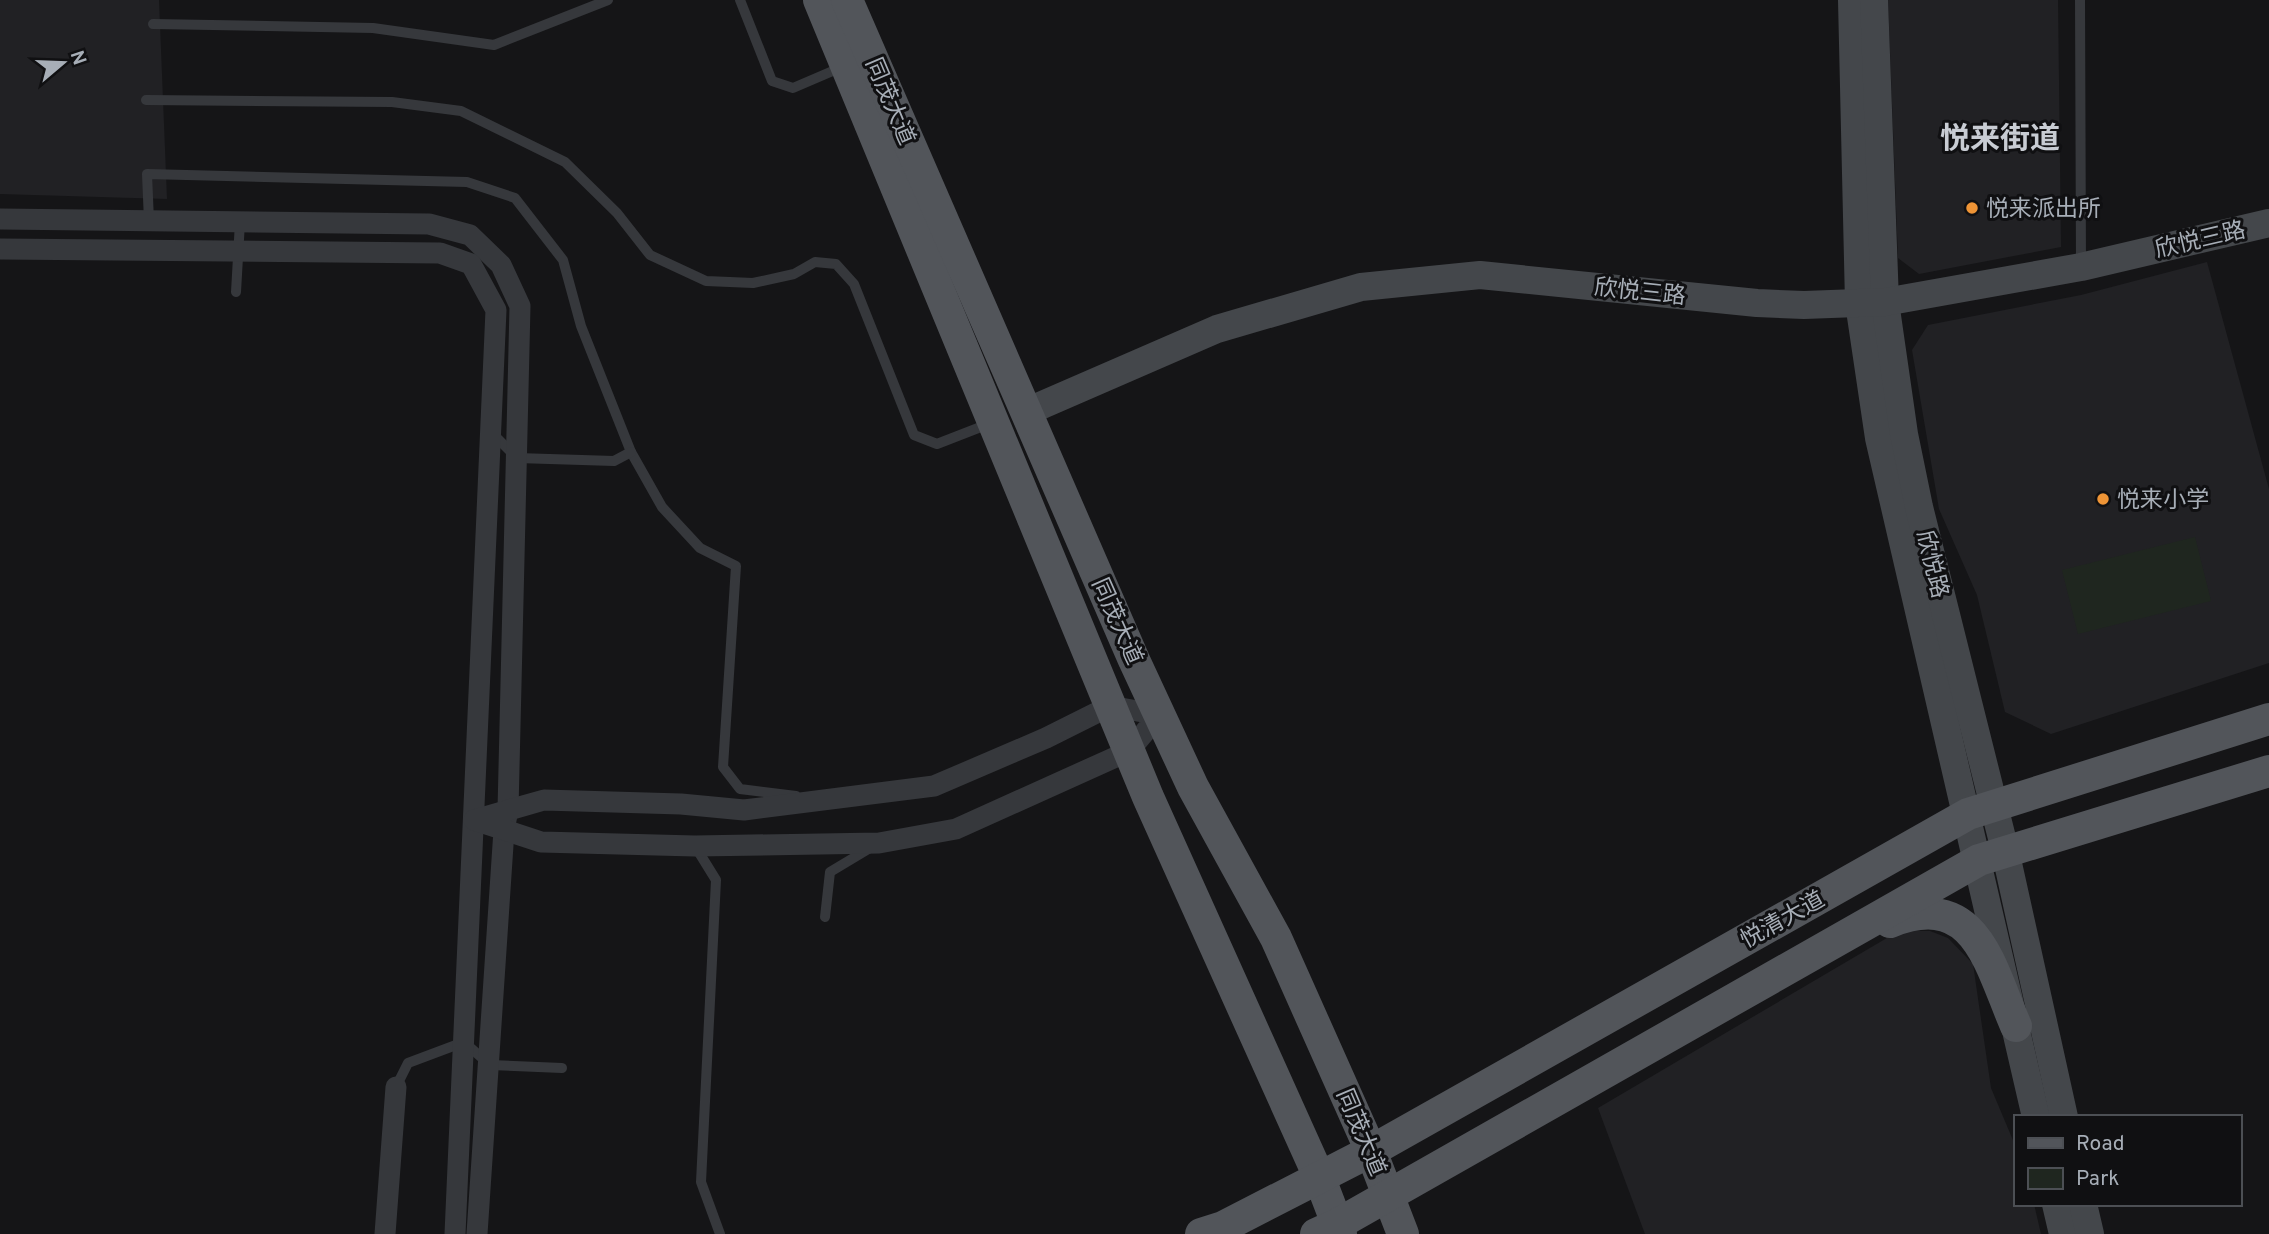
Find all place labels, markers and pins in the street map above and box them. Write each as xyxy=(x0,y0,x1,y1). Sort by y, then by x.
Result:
place label: 悦来派出所 xyxy=(1986,196,2101,225)
marker: 悦来派出所 xyxy=(1964,200,1980,216)
place label: 悦来小学 xyxy=(2117,487,2209,516)
marker: 悦来小学 xyxy=(2095,491,2111,507)

